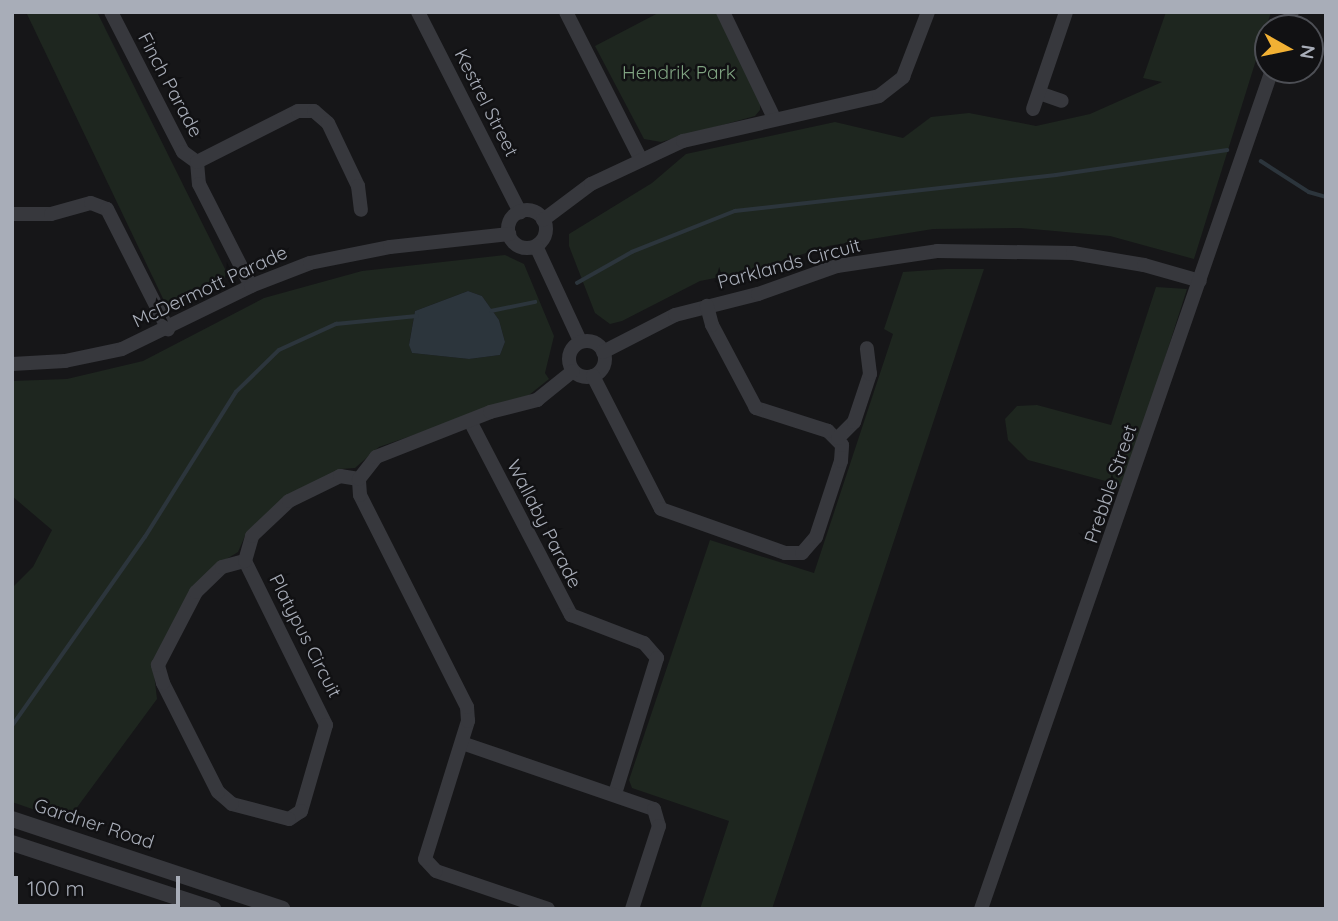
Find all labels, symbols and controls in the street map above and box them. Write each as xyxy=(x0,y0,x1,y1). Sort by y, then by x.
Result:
north arrow xyxy=(1254,14,1324,84)
street label: Finch Parade xyxy=(133,29,207,141)
text: N xyxy=(1295,43,1321,61)
street label: Kestrel Street xyxy=(449,45,523,161)
park label: Hendrik Park xyxy=(622,62,736,84)
street label: Parklands Circuit xyxy=(715,234,863,294)
street label: McDermott Parade xyxy=(129,241,291,333)
street label: Prebble Street xyxy=(1080,422,1142,546)
street label: Wallaby Parade xyxy=(502,456,586,592)
street label: Platypus Circuit xyxy=(264,571,346,701)
street label: Gardner Road xyxy=(31,794,157,854)
scale bar xyxy=(18,862,184,906)
text: 100 m xyxy=(27,875,85,901)

